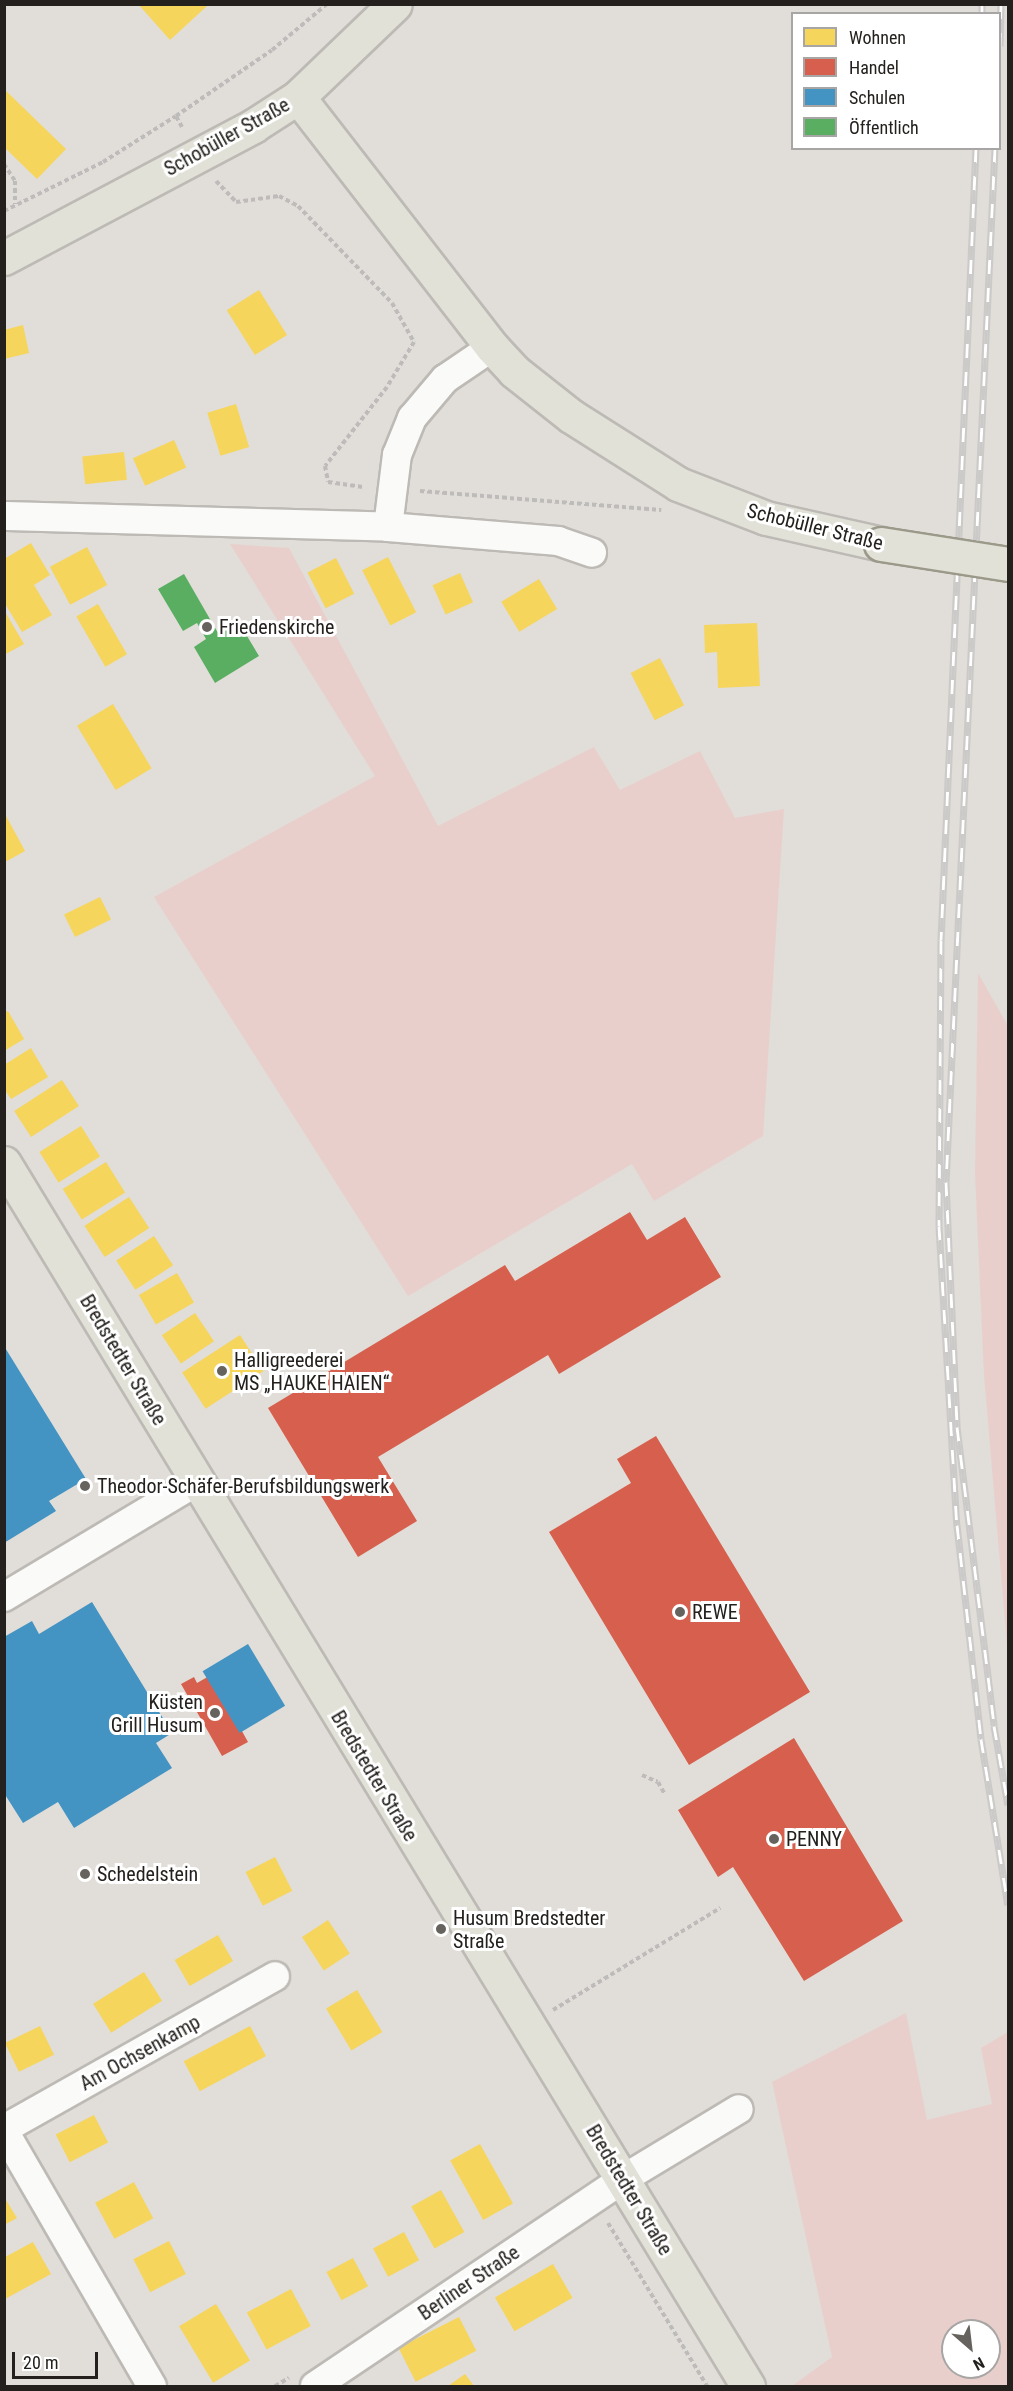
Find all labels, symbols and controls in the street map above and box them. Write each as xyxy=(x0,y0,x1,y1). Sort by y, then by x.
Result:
legend xyxy=(791,12,1001,150)
text: Wohnen xyxy=(849,27,906,48)
text: Handel xyxy=(849,57,899,78)
text: Schulen xyxy=(849,87,905,108)
street label: Schobüller Straße xyxy=(160,93,294,181)
text: Öffentlich xyxy=(849,117,919,138)
street label: Schobüller Straße xyxy=(744,498,886,556)
place label: Friedenskirche xyxy=(219,615,334,639)
marker: Friedenskirche xyxy=(200,620,214,634)
street label: Bredstedter Straße xyxy=(75,1290,171,1430)
place label: Halligreederei MS „HAUKE HAIEN“ xyxy=(234,1348,389,1395)
marker: Halligreederei MS „HAUKE HAIEN“ xyxy=(215,1364,229,1378)
place label: Theodor-Schäfer-Berufsbildungswerk xyxy=(97,1474,389,1498)
marker: Theodor-Schäfer-Berufsbildungswerk xyxy=(78,1479,92,1493)
place label: REWE xyxy=(692,1600,738,1624)
marker: REWE xyxy=(673,1605,687,1619)
place label: Küsten Grill Husum xyxy=(111,1690,203,1737)
marker: Küsten Grill Husum xyxy=(208,1706,222,1720)
street label: Bredstedter Straße xyxy=(326,1706,422,1846)
place label: PENNY xyxy=(786,1827,842,1851)
marker: PENNY xyxy=(767,1832,781,1846)
place label: Schedelstein xyxy=(97,1862,198,1886)
marker: Schedelstein xyxy=(78,1867,92,1881)
place label: Husum Bredstedter Straße xyxy=(453,1906,605,1953)
marker: Husum Bredstedter Straße xyxy=(434,1922,448,1936)
street label: Am Ochsenkamp xyxy=(76,2010,204,2096)
street label: Bredstedter Straße xyxy=(581,2120,677,2260)
street label: Berliner Straße xyxy=(414,2240,524,2326)
north arrow xyxy=(941,2319,1001,2379)
scale bar xyxy=(15,2340,100,2378)
text: 20 m xyxy=(23,2352,58,2373)
text: N xyxy=(970,2353,988,2374)

